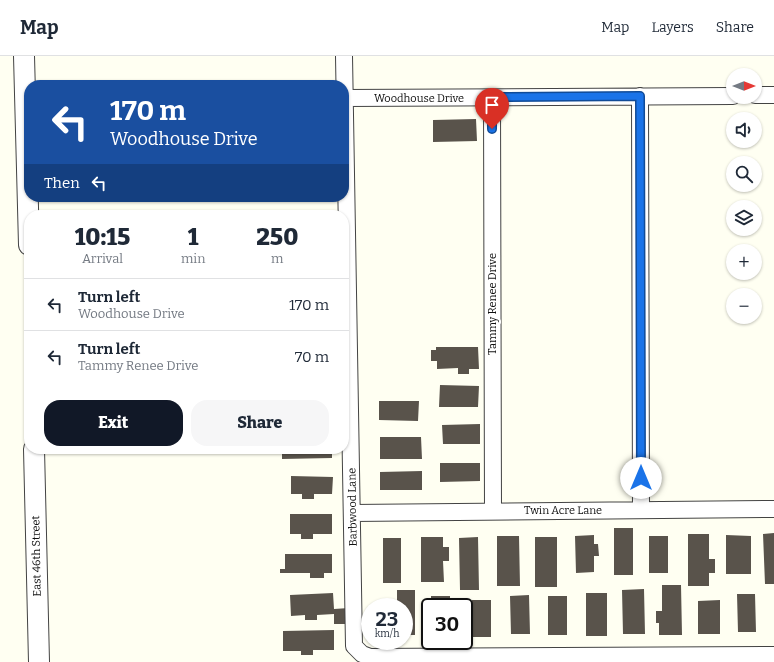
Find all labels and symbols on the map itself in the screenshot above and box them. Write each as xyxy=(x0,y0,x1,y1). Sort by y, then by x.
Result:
north arrow xyxy=(726,68,762,104)
pin xyxy=(475,88,509,129)
street label: Woodhouse Drive xyxy=(374,92,464,105)
street label: Tammy Renee Drive xyxy=(486,253,499,355)
position arrow xyxy=(620,457,662,499)
street label: Barbwood Lane xyxy=(345,468,360,546)
street label: Twin Acre Lane xyxy=(524,504,602,517)
street label: East 46th Street xyxy=(29,515,44,597)
speed limit sign: 30 xyxy=(421,598,473,650)

